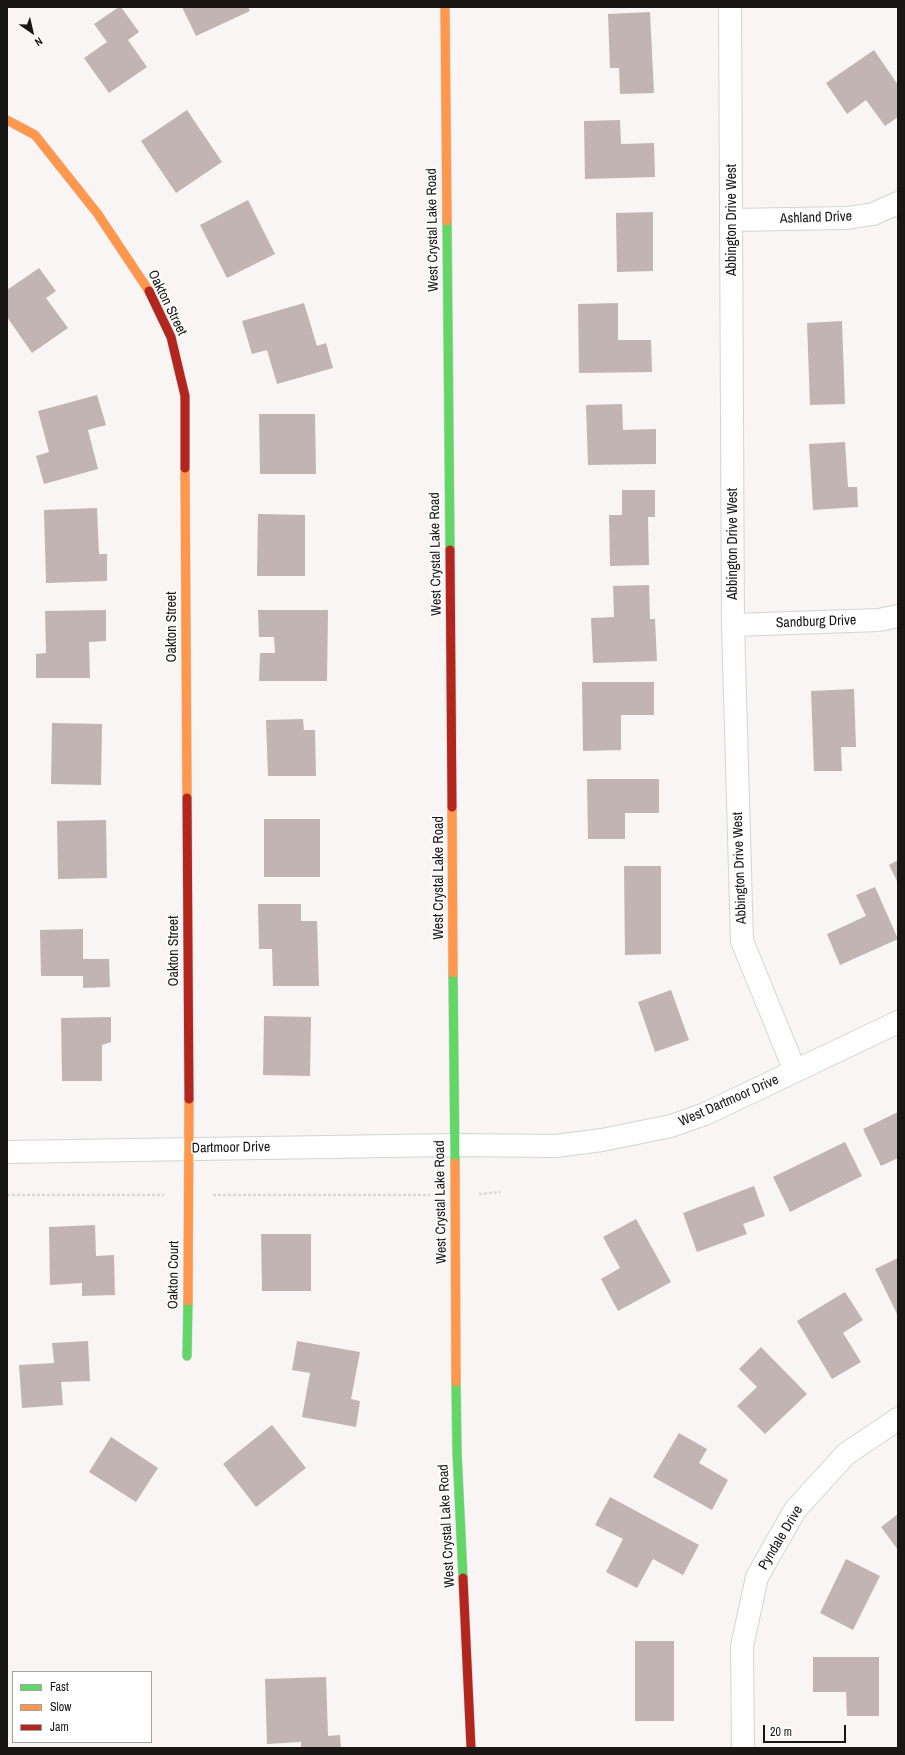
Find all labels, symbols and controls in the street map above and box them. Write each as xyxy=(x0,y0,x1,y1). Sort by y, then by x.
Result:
north arrow xyxy=(12,12,52,52)
text: N xyxy=(32,34,45,50)
street label: Abbington Drive West xyxy=(724,164,740,276)
street label: West Crystal Lake Road xyxy=(424,168,442,292)
street label: Ashland Drive xyxy=(780,208,852,228)
street label: Oakton Street xyxy=(144,267,190,339)
street label: Abbington Drive West xyxy=(725,488,741,600)
street label: West Crystal Lake Road xyxy=(427,492,445,616)
street label: Oakton Street xyxy=(164,592,180,662)
street label: Sandburg Drive xyxy=(776,612,856,632)
street label: Abbington Drive West xyxy=(730,812,750,924)
street label: West Crystal Lake Road xyxy=(431,816,447,940)
street label: Oakton Street xyxy=(166,916,182,986)
street label: West Dartmoor Drive xyxy=(676,1071,782,1131)
street label: Dartmoor Drive xyxy=(192,1139,270,1157)
street label: West Crystal Lake Road xyxy=(432,1140,450,1264)
street label: Oakton Court xyxy=(165,1241,183,1309)
street label: West Crystal Lake Road xyxy=(435,1464,459,1588)
street label: Pyndale Drive xyxy=(755,1503,807,1573)
legend xyxy=(12,1671,152,1743)
text: Fast xyxy=(50,1679,69,1695)
text: Slow xyxy=(50,1699,71,1715)
scale bar xyxy=(765,1717,848,1743)
text: Jam xyxy=(50,1719,69,1735)
text: 20 m xyxy=(770,1724,792,1740)

